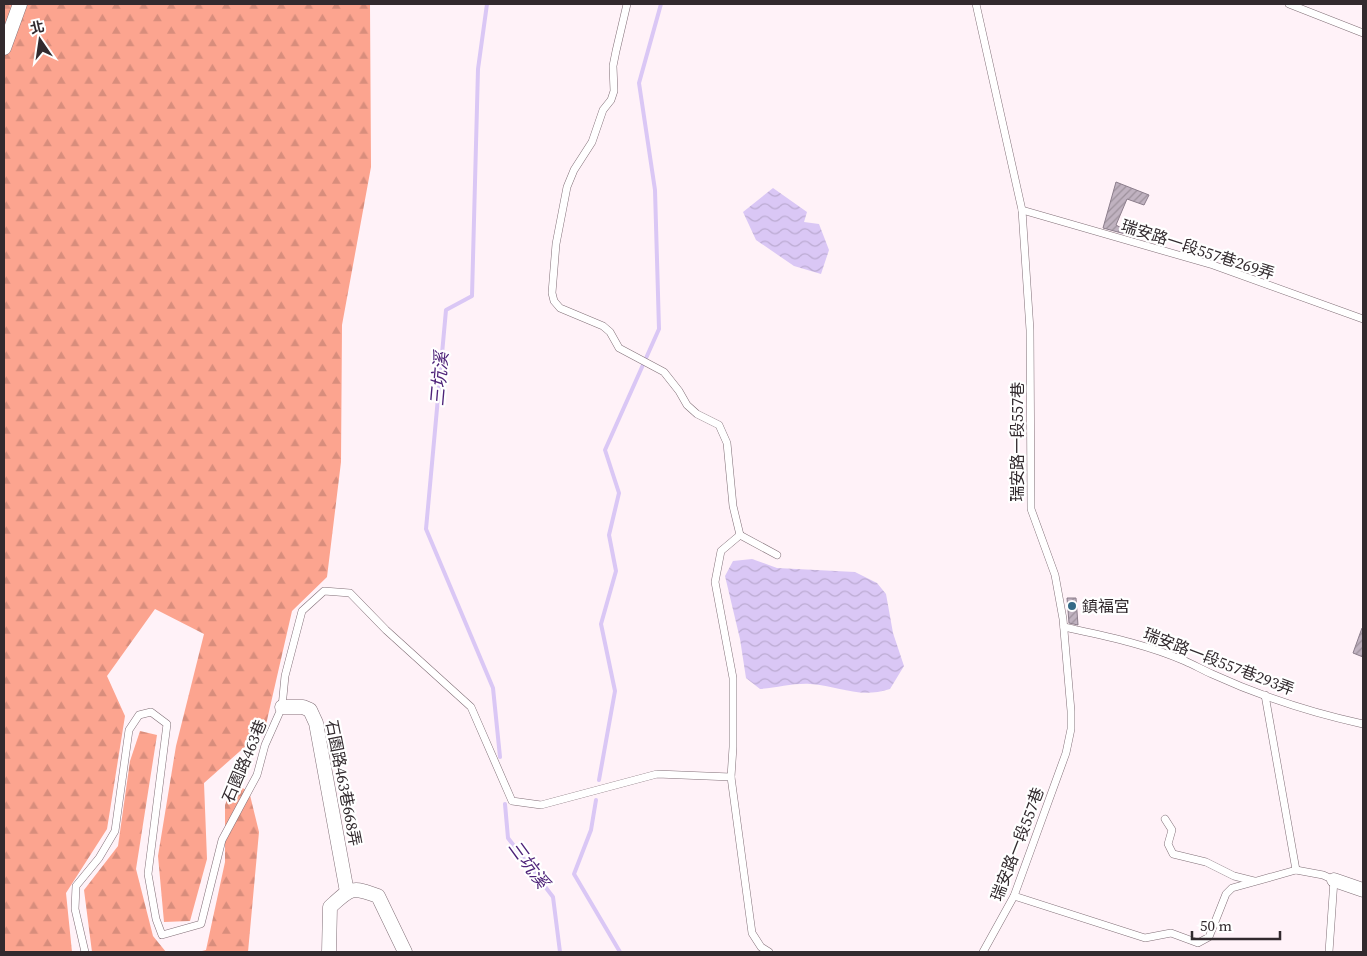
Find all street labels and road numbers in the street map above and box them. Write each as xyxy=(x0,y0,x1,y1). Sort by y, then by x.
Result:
street label: 瑞安路一段557巷269弄 xyxy=(1119,214,1277,284)
street label: 瑞安路一段557巷 xyxy=(1006,382,1028,502)
street label: 瑞安路一段557巷293弄 xyxy=(1140,622,1298,700)
street label: 石園路463巷 xyxy=(217,716,271,806)
street label: 石園路463巷668弄 xyxy=(321,718,367,848)
street label: 瑞安路一段557巷 xyxy=(985,784,1049,904)

